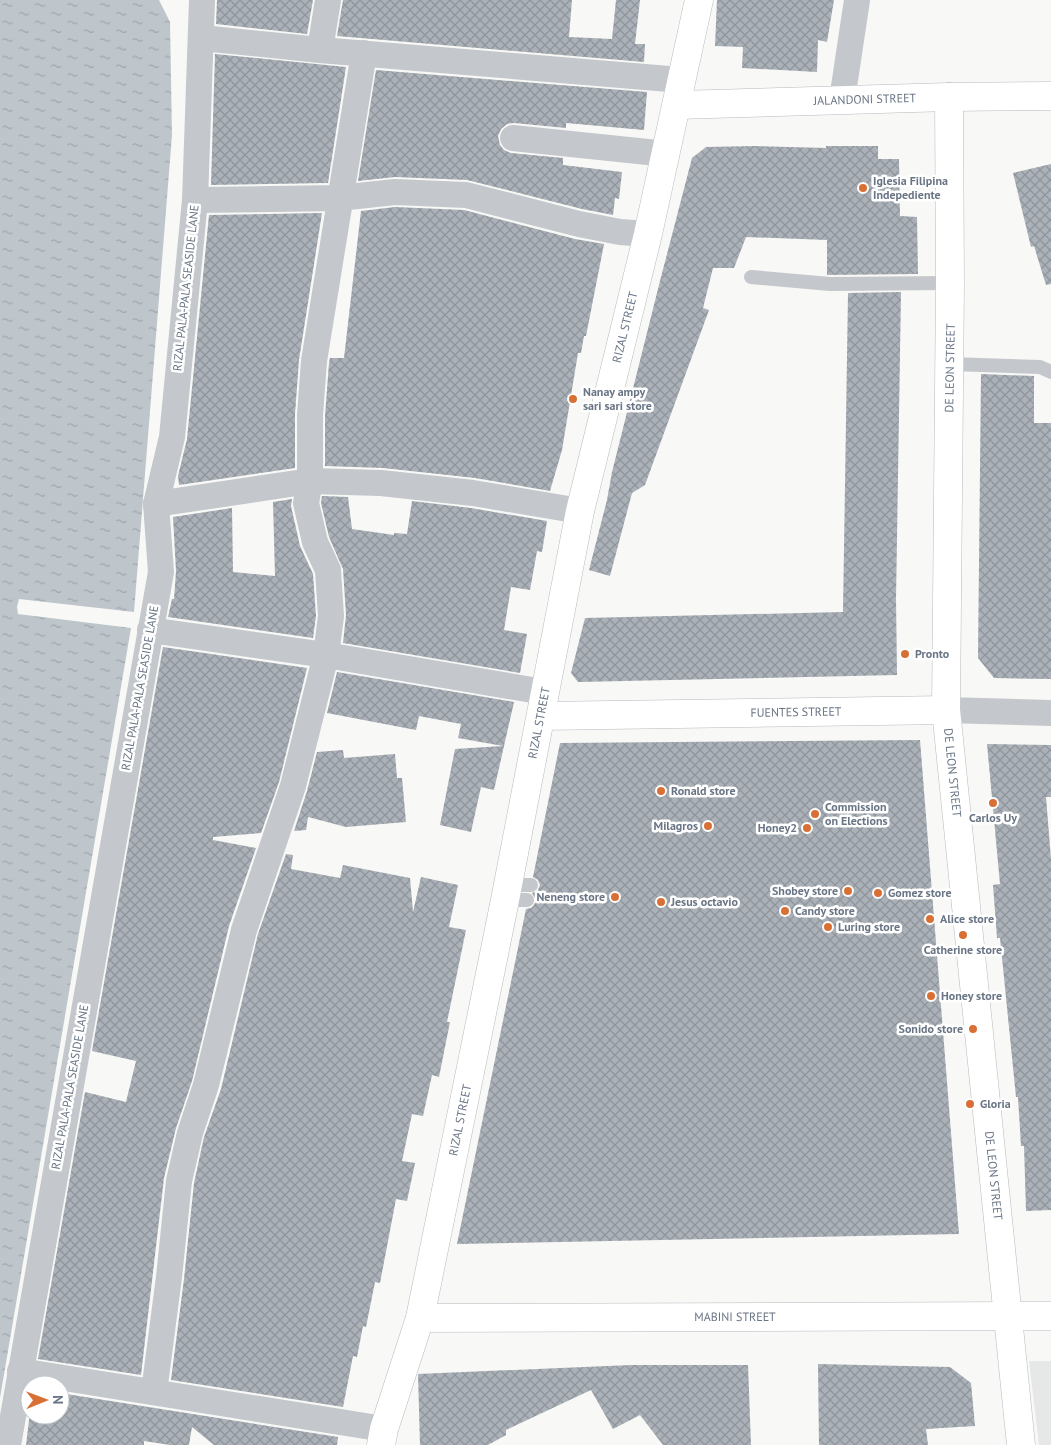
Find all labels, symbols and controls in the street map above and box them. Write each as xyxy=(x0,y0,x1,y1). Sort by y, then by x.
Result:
street label: JALANDONI STREET xyxy=(812,90,917,108)
place label: Iglesia Filipina Indepediente xyxy=(873,173,948,202)
marker: Iglesia Filipina Indepediente xyxy=(857,182,869,194)
street label: RIZAL PALA-PALA SEASIDE LANE xyxy=(169,204,202,372)
street label: RIZAL STREET xyxy=(609,290,641,364)
street label: DE LEON STREET xyxy=(941,323,958,413)
place label: Nanay ampy sari sari store xyxy=(583,384,652,413)
marker: Nanay ampy sari sari store xyxy=(567,393,579,405)
street label: RIZAL PALA-PALA SEASIDE LANE xyxy=(118,604,161,771)
place label: Pronto xyxy=(915,646,950,661)
marker: Pronto xyxy=(899,648,911,660)
street label: RIZAL STREET xyxy=(524,685,553,760)
street label: FUENTES STREET xyxy=(750,704,842,720)
street label: DE LEON STREET xyxy=(941,727,965,818)
place label: Ronald store xyxy=(671,783,736,798)
marker: Ronald store xyxy=(655,785,667,797)
marker: Carlos Uy xyxy=(987,797,999,809)
place label: Commission on Elections xyxy=(825,799,888,828)
marker: Commission on Elections xyxy=(809,808,821,820)
place label: Carlos Uy xyxy=(969,810,1017,825)
place label: Milagros xyxy=(654,818,698,833)
marker: Milagros xyxy=(702,820,714,832)
place label: Honey2 xyxy=(758,820,797,835)
marker: Honey2 xyxy=(801,822,813,834)
place label: Shobey store xyxy=(772,883,838,898)
marker: Shobey store xyxy=(842,885,854,897)
place label: Gomez store xyxy=(888,885,952,900)
marker: Gomez store xyxy=(872,887,884,899)
place label: Neneng store xyxy=(536,889,605,904)
marker: Neneng store xyxy=(609,891,621,903)
place label: Jesus octavio xyxy=(670,894,738,909)
marker: Jesus octavio xyxy=(655,896,667,908)
place label: Candy store xyxy=(795,903,855,918)
marker: Candy store xyxy=(779,905,791,917)
place label: Alice store xyxy=(940,911,994,926)
marker: Alice store xyxy=(924,913,936,925)
place label: Luring store xyxy=(838,919,900,934)
marker: Luring store xyxy=(822,921,834,933)
marker: Catherine store xyxy=(957,929,969,941)
place label: Catherine store xyxy=(924,942,1002,957)
place label: Honey store xyxy=(941,988,1002,1003)
marker: Honey store xyxy=(925,990,937,1002)
street label: RIZAL PALA-PALA SEASIDE LANE xyxy=(48,1003,91,1170)
place label: Sonido store xyxy=(899,1021,963,1036)
marker: Sonido store xyxy=(967,1023,979,1035)
street label: RIZAL STREET xyxy=(445,1083,474,1157)
place label: Gloria xyxy=(980,1096,1011,1111)
marker: Gloria xyxy=(964,1098,976,1110)
street label: DE LEON STREET xyxy=(982,1130,1006,1221)
street label: MABINI STREET xyxy=(694,1309,776,1324)
north arrow xyxy=(20,1375,70,1425)
text: N xyxy=(49,1395,67,1405)

